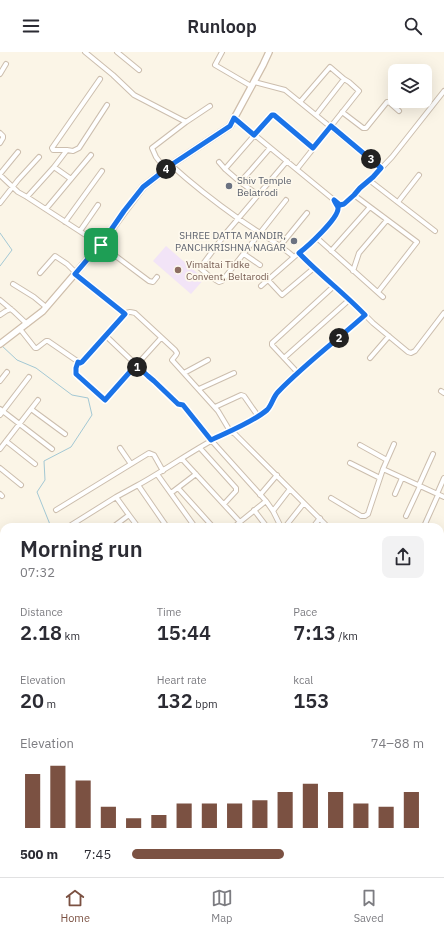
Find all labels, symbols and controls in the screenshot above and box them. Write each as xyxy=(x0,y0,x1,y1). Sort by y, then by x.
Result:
icon: menu xyxy=(20,15,42,37)
text: Runloop xyxy=(187,15,257,38)
icon: search xyxy=(402,15,424,37)
map controls xyxy=(388,64,432,108)
button: layers xyxy=(388,64,432,108)
pin: 3 xyxy=(361,149,381,169)
text: 3 xyxy=(368,152,374,166)
pin: 4 xyxy=(156,159,176,179)
text: 4 xyxy=(163,162,169,176)
place label: Shiv Temple Belatrodi xyxy=(237,174,292,199)
marker: Shiv Temple Belatrodi xyxy=(224,181,234,191)
pin xyxy=(84,228,118,262)
place label: SHREE DATTA MANDIR, PANCHKRISHNA NAGAR xyxy=(175,229,286,254)
icon: arrive xyxy=(90,234,112,256)
marker: SHREE DATTA MANDIR, PANCHKRISHNA NAGAR xyxy=(289,236,299,246)
place label: Vimaltai Tidke Convent, Beltarodi xyxy=(186,258,269,283)
marker: Vimaltai Tidke Convent, Beltarodi xyxy=(173,265,183,275)
pin: 2 xyxy=(329,328,349,348)
text: 2 xyxy=(336,331,342,345)
pin: 1 xyxy=(127,357,147,377)
text: 1 xyxy=(134,360,140,374)
text: Morning run xyxy=(20,534,143,563)
button: share xyxy=(382,536,424,578)
text: 07:32 xyxy=(20,564,55,581)
text: Distance xyxy=(20,605,63,619)
text: Time xyxy=(157,605,181,619)
text: Pace xyxy=(293,605,317,619)
text: 2.18 xyxy=(20,619,62,646)
text: 15:44 xyxy=(157,619,211,646)
text: 7:13 xyxy=(293,619,336,646)
text: km xyxy=(62,629,80,643)
text: /km xyxy=(336,629,358,643)
text: Elevation xyxy=(20,673,66,687)
text: Heart rate xyxy=(157,673,207,687)
text: kcal xyxy=(293,673,313,687)
text: 20 xyxy=(20,687,44,714)
text: 132 xyxy=(157,687,193,714)
text: 153 xyxy=(293,687,329,714)
text: m xyxy=(44,697,56,711)
text: bpm xyxy=(193,697,218,711)
text: Elevation xyxy=(20,735,74,752)
text: 74–88 m xyxy=(371,735,424,752)
text: 500 m xyxy=(20,846,58,863)
text: 7:45 xyxy=(84,846,111,863)
tab: Home xyxy=(60,887,90,925)
tab: Map xyxy=(211,887,233,925)
tab: Saved xyxy=(354,887,384,925)

